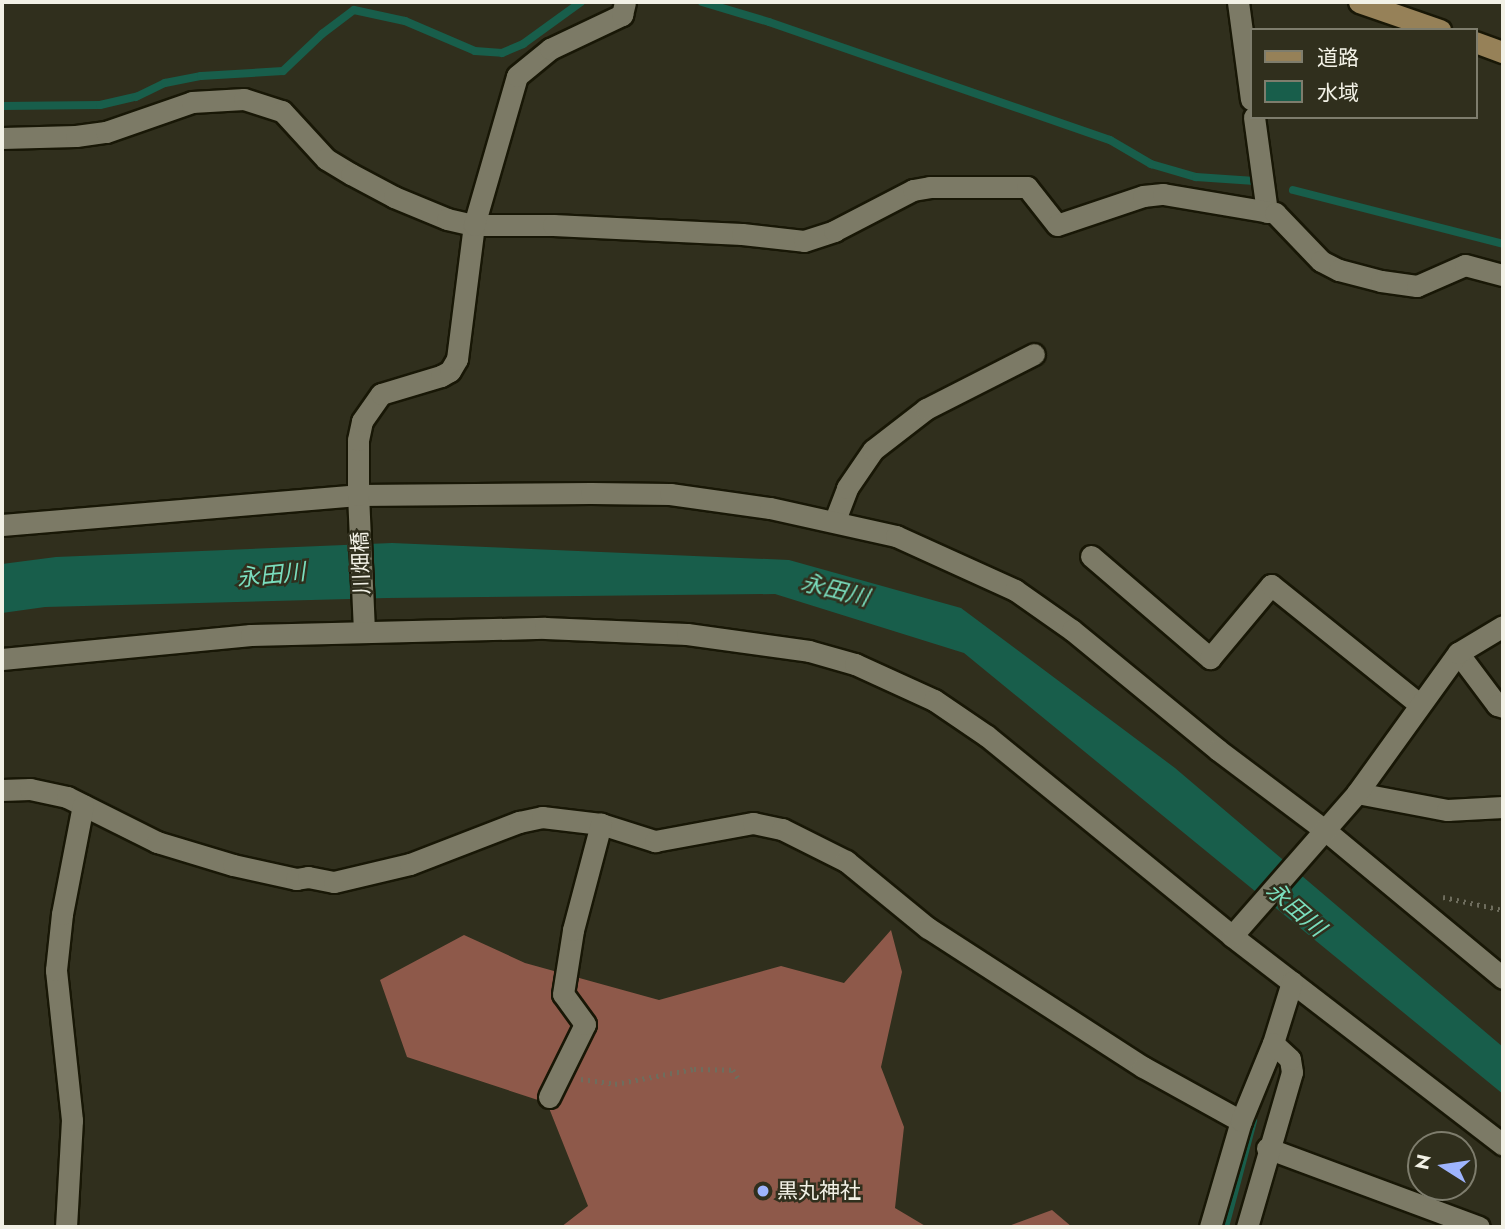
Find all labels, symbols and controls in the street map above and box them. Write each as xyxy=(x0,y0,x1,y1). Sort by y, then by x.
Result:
legend xyxy=(1250,28,1477,119)
text: 道路 xyxy=(1317,43,1359,73)
text: 水域 xyxy=(1317,78,1359,108)
street label: 川畑橋 xyxy=(347,531,375,595)
water label: 永田川 xyxy=(235,558,307,592)
water label: 永田川 xyxy=(798,568,872,612)
water label: 永田川 xyxy=(1261,876,1331,942)
north arrow xyxy=(1407,1131,1477,1201)
text: N xyxy=(1408,1152,1438,1172)
place label: 黒丸神社 xyxy=(777,1178,861,1204)
marker: 黒丸神社 xyxy=(755,1183,771,1199)

